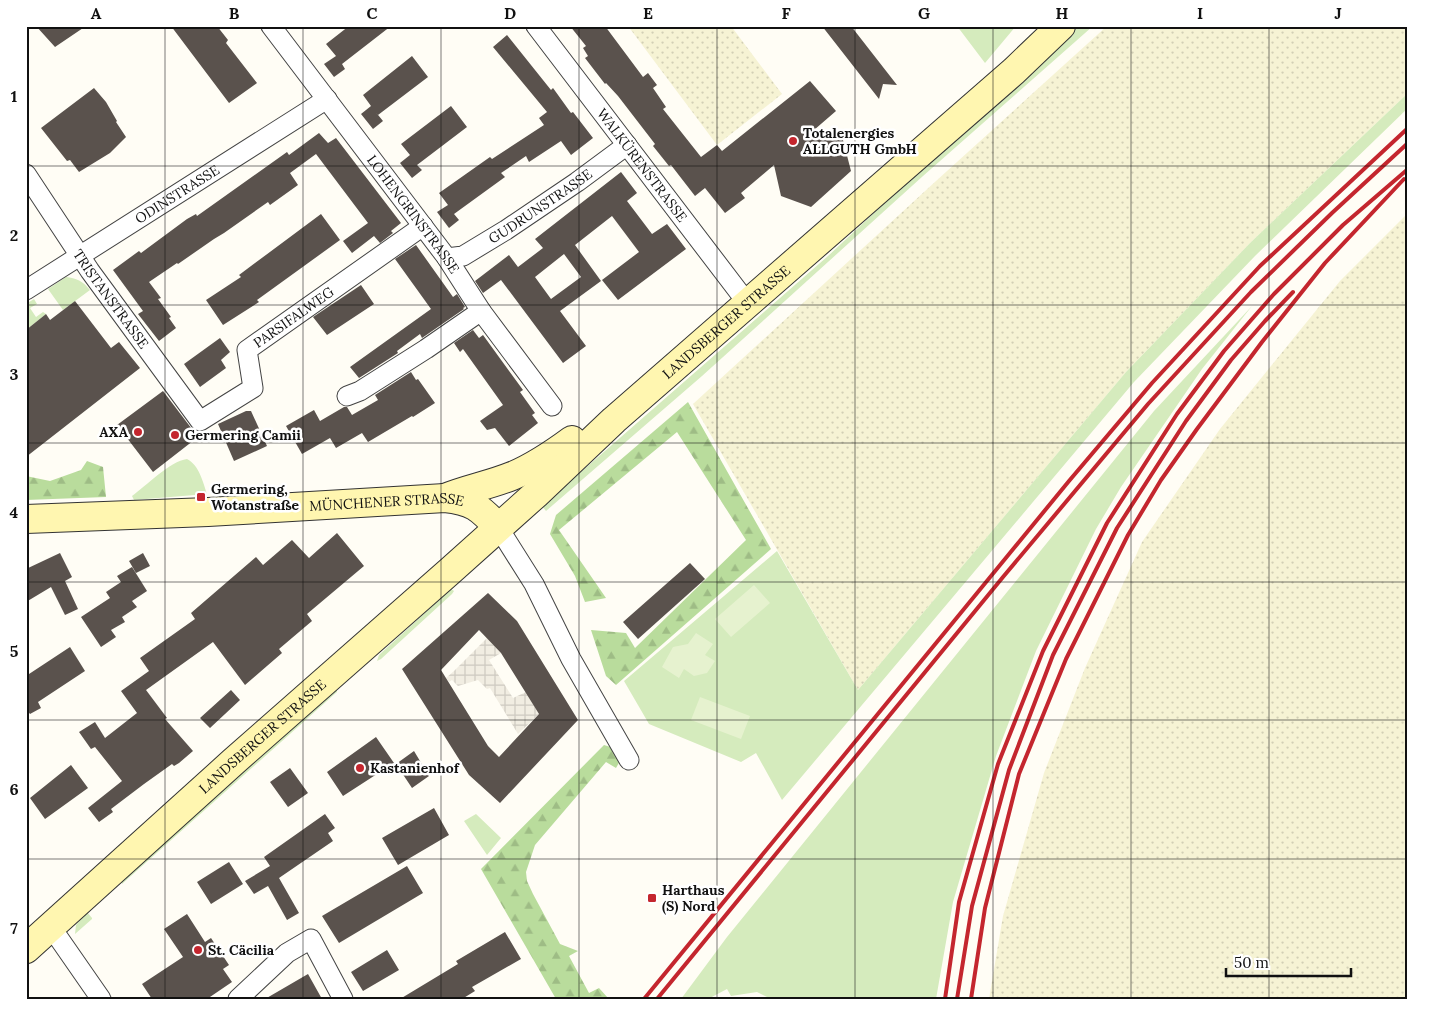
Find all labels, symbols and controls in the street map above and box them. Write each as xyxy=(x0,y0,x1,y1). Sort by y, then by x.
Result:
text: A xyxy=(91,3,102,23)
text: B xyxy=(229,3,240,23)
text: C xyxy=(366,3,378,23)
text: D xyxy=(504,3,516,23)
text: E xyxy=(643,3,653,23)
text: F xyxy=(781,3,791,23)
text: G xyxy=(918,3,930,23)
text: H xyxy=(1056,3,1069,23)
text: I xyxy=(1197,3,1203,23)
text: J xyxy=(1334,3,1342,23)
text: 1 xyxy=(11,86,17,106)
street label: WALKÜRENSTRASSE xyxy=(593,105,691,226)
place label: Totalenergies ALLGUTH GmbH xyxy=(803,124,917,158)
marker: Totalenergies ALLGUTH GmbH xyxy=(787,135,799,147)
street label: LOHENGRINSTRASSE xyxy=(363,151,464,277)
street label: ODINSTRASSE xyxy=(132,161,223,228)
street label: GUDRUNSTRASSE xyxy=(485,165,596,248)
text: 2 xyxy=(10,225,18,245)
street label: TRISTANSTRASSE xyxy=(69,246,153,352)
street label: LANDSBERGER STRASSE xyxy=(659,261,794,383)
street label: PARSIFALWEG xyxy=(250,282,338,352)
text: 3 xyxy=(10,364,19,384)
place label: AXA xyxy=(99,423,129,441)
marker: AXA xyxy=(132,426,144,438)
place label: Germering Camii xyxy=(185,426,301,444)
marker: Germering Camii xyxy=(169,429,181,441)
place label: Germering, Wotanstraße xyxy=(211,480,300,514)
street label: MÜNCHENER STRASSE xyxy=(309,489,466,515)
marker: Germering, Wotanstraße xyxy=(195,491,207,503)
text: 4 xyxy=(10,502,19,522)
text: 5 xyxy=(10,641,19,661)
street label: LANDSBERGER STRASSE xyxy=(195,675,330,797)
place label: Kastanienhof xyxy=(370,759,460,777)
marker: Kastanienhof xyxy=(354,762,366,774)
text: 6 xyxy=(9,779,19,799)
place label: Harthaus (S) Nord xyxy=(662,881,725,915)
marker: Harthaus (S) Nord xyxy=(646,892,658,904)
text: 7 xyxy=(10,918,18,938)
place label: St. Cäcilia xyxy=(208,941,275,959)
marker: St. Cäcilia xyxy=(192,944,204,956)
scale bar xyxy=(1226,945,1352,977)
text: 50 m xyxy=(1234,953,1269,972)

